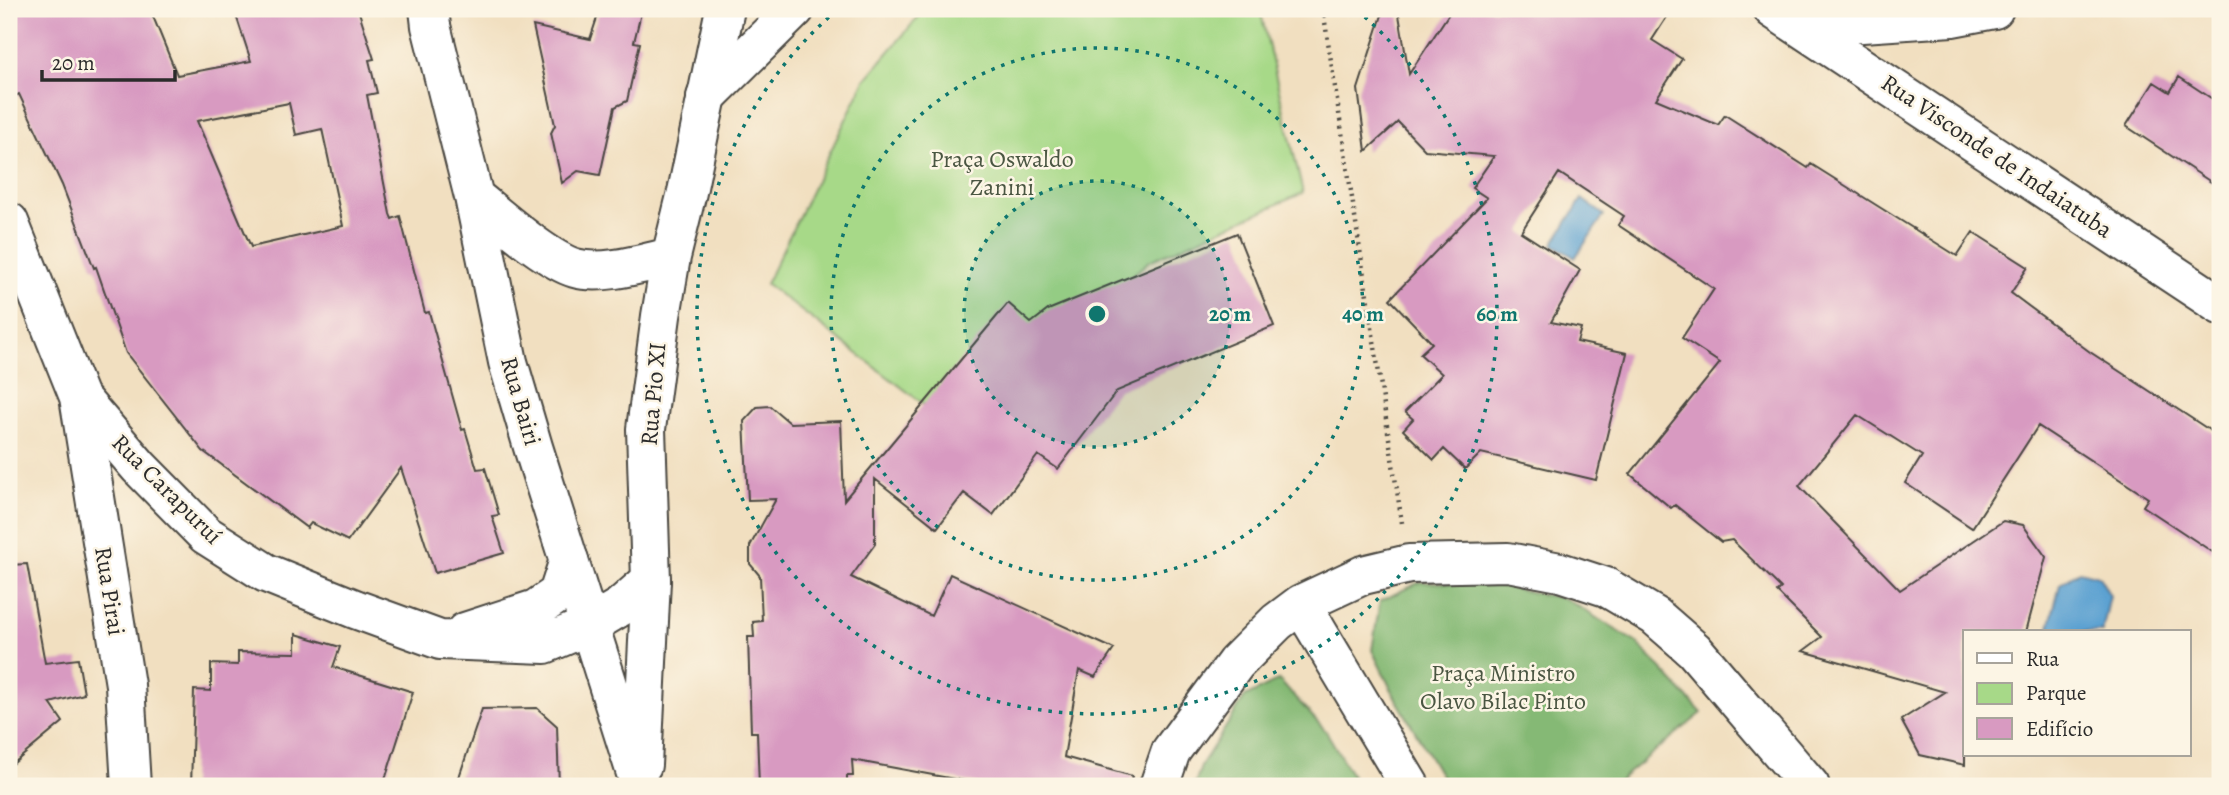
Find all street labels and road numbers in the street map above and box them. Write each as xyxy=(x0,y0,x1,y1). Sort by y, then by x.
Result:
street label: Rua Visconde de Indaiatuba xyxy=(1875,67,2120,246)
street label: Rua Pio XI xyxy=(633,341,673,447)
street label: Rua Bairi xyxy=(493,353,549,449)
street label: Rua Carapuruí xyxy=(105,427,229,551)
street label: Rua Pirai xyxy=(87,544,133,638)

